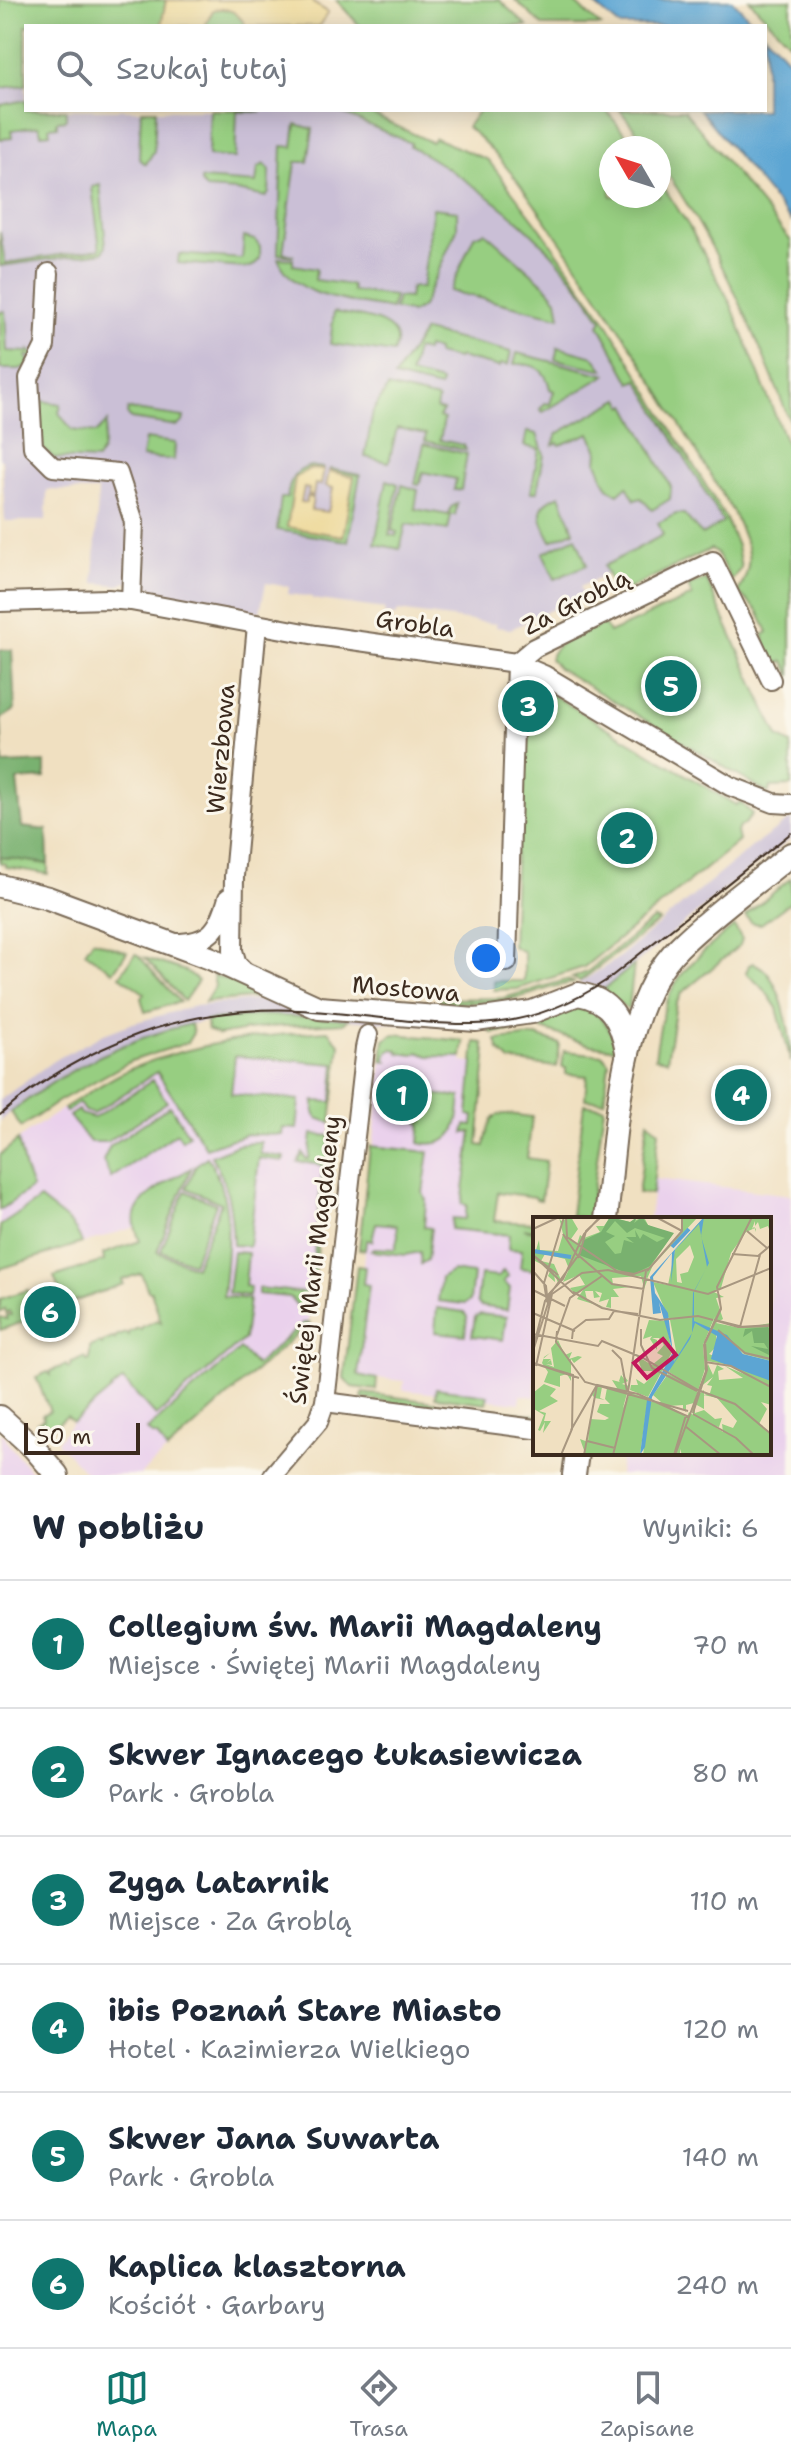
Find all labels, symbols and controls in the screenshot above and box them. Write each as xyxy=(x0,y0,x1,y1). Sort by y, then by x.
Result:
search box xyxy=(24,24,767,112)
icon: search xyxy=(52,46,96,90)
text: Szukaj tutaj xyxy=(116,48,288,89)
north arrow xyxy=(599,136,671,208)
street label: Za Groblą xyxy=(517,561,636,643)
street label: Grobla xyxy=(374,603,456,645)
pin: 5 xyxy=(645,656,697,716)
pin: 3 xyxy=(502,676,554,736)
street label: Wierzbowa xyxy=(199,682,243,816)
pin: 2 xyxy=(601,808,653,868)
your location xyxy=(466,938,506,978)
street label: Mostowa xyxy=(351,968,461,1010)
pin: 1 xyxy=(376,1065,428,1125)
pin: 4 xyxy=(715,1065,767,1125)
street label: Świętej Marii Magdaleny xyxy=(281,1114,349,1406)
inset map xyxy=(533,1217,771,1455)
pin: 6 xyxy=(24,1282,76,1342)
scale bar xyxy=(24,1419,140,1455)
text: 50 m xyxy=(36,1422,91,1451)
text: W pobliżu xyxy=(32,1504,205,1550)
text: Wyniki: 6 xyxy=(642,1510,759,1545)
text: Collegium św. Marii Magdaleny xyxy=(108,1606,602,1647)
text: 1 xyxy=(52,1627,64,1662)
text: 70 m xyxy=(692,1627,759,1662)
text: Miejsce · Świętej Marii Magdaleny xyxy=(108,1647,541,1682)
text: Skwer Ignacego Łukasiewicza xyxy=(108,1734,582,1775)
text: 2 xyxy=(49,1755,67,1790)
text: 80 m xyxy=(692,1755,759,1790)
text: Park · Grobla xyxy=(108,1775,274,1810)
text: Zyga Latarnik xyxy=(108,1862,330,1903)
text: 3 xyxy=(49,1883,67,1918)
text: 110 m xyxy=(689,1883,759,1918)
text: Miejsce · Za Groblą xyxy=(108,1903,351,1938)
text: ibis Poznań Stare Miasto xyxy=(108,1990,502,2031)
text: 4 xyxy=(49,2011,67,2046)
text: 120 m xyxy=(683,2011,759,2046)
text: Hotel · Kazimierza Wielkiego xyxy=(108,2031,471,2066)
text: Skwer Jana Suwarta xyxy=(108,2118,439,2159)
text: 5 xyxy=(50,2139,66,2174)
text: 140 m xyxy=(682,2139,759,2174)
text: Park · Grobla xyxy=(108,2159,274,2194)
text: Kaplica klasztorna xyxy=(108,2246,406,2287)
text: 6 xyxy=(49,2267,67,2302)
text: 240 m xyxy=(675,2267,759,2302)
text: Kościół · Garbary xyxy=(108,2287,326,2322)
tab: Mapa xyxy=(96,2366,157,2443)
tab: Trasa xyxy=(349,2366,408,2443)
tab: Zapisane xyxy=(600,2366,695,2443)

